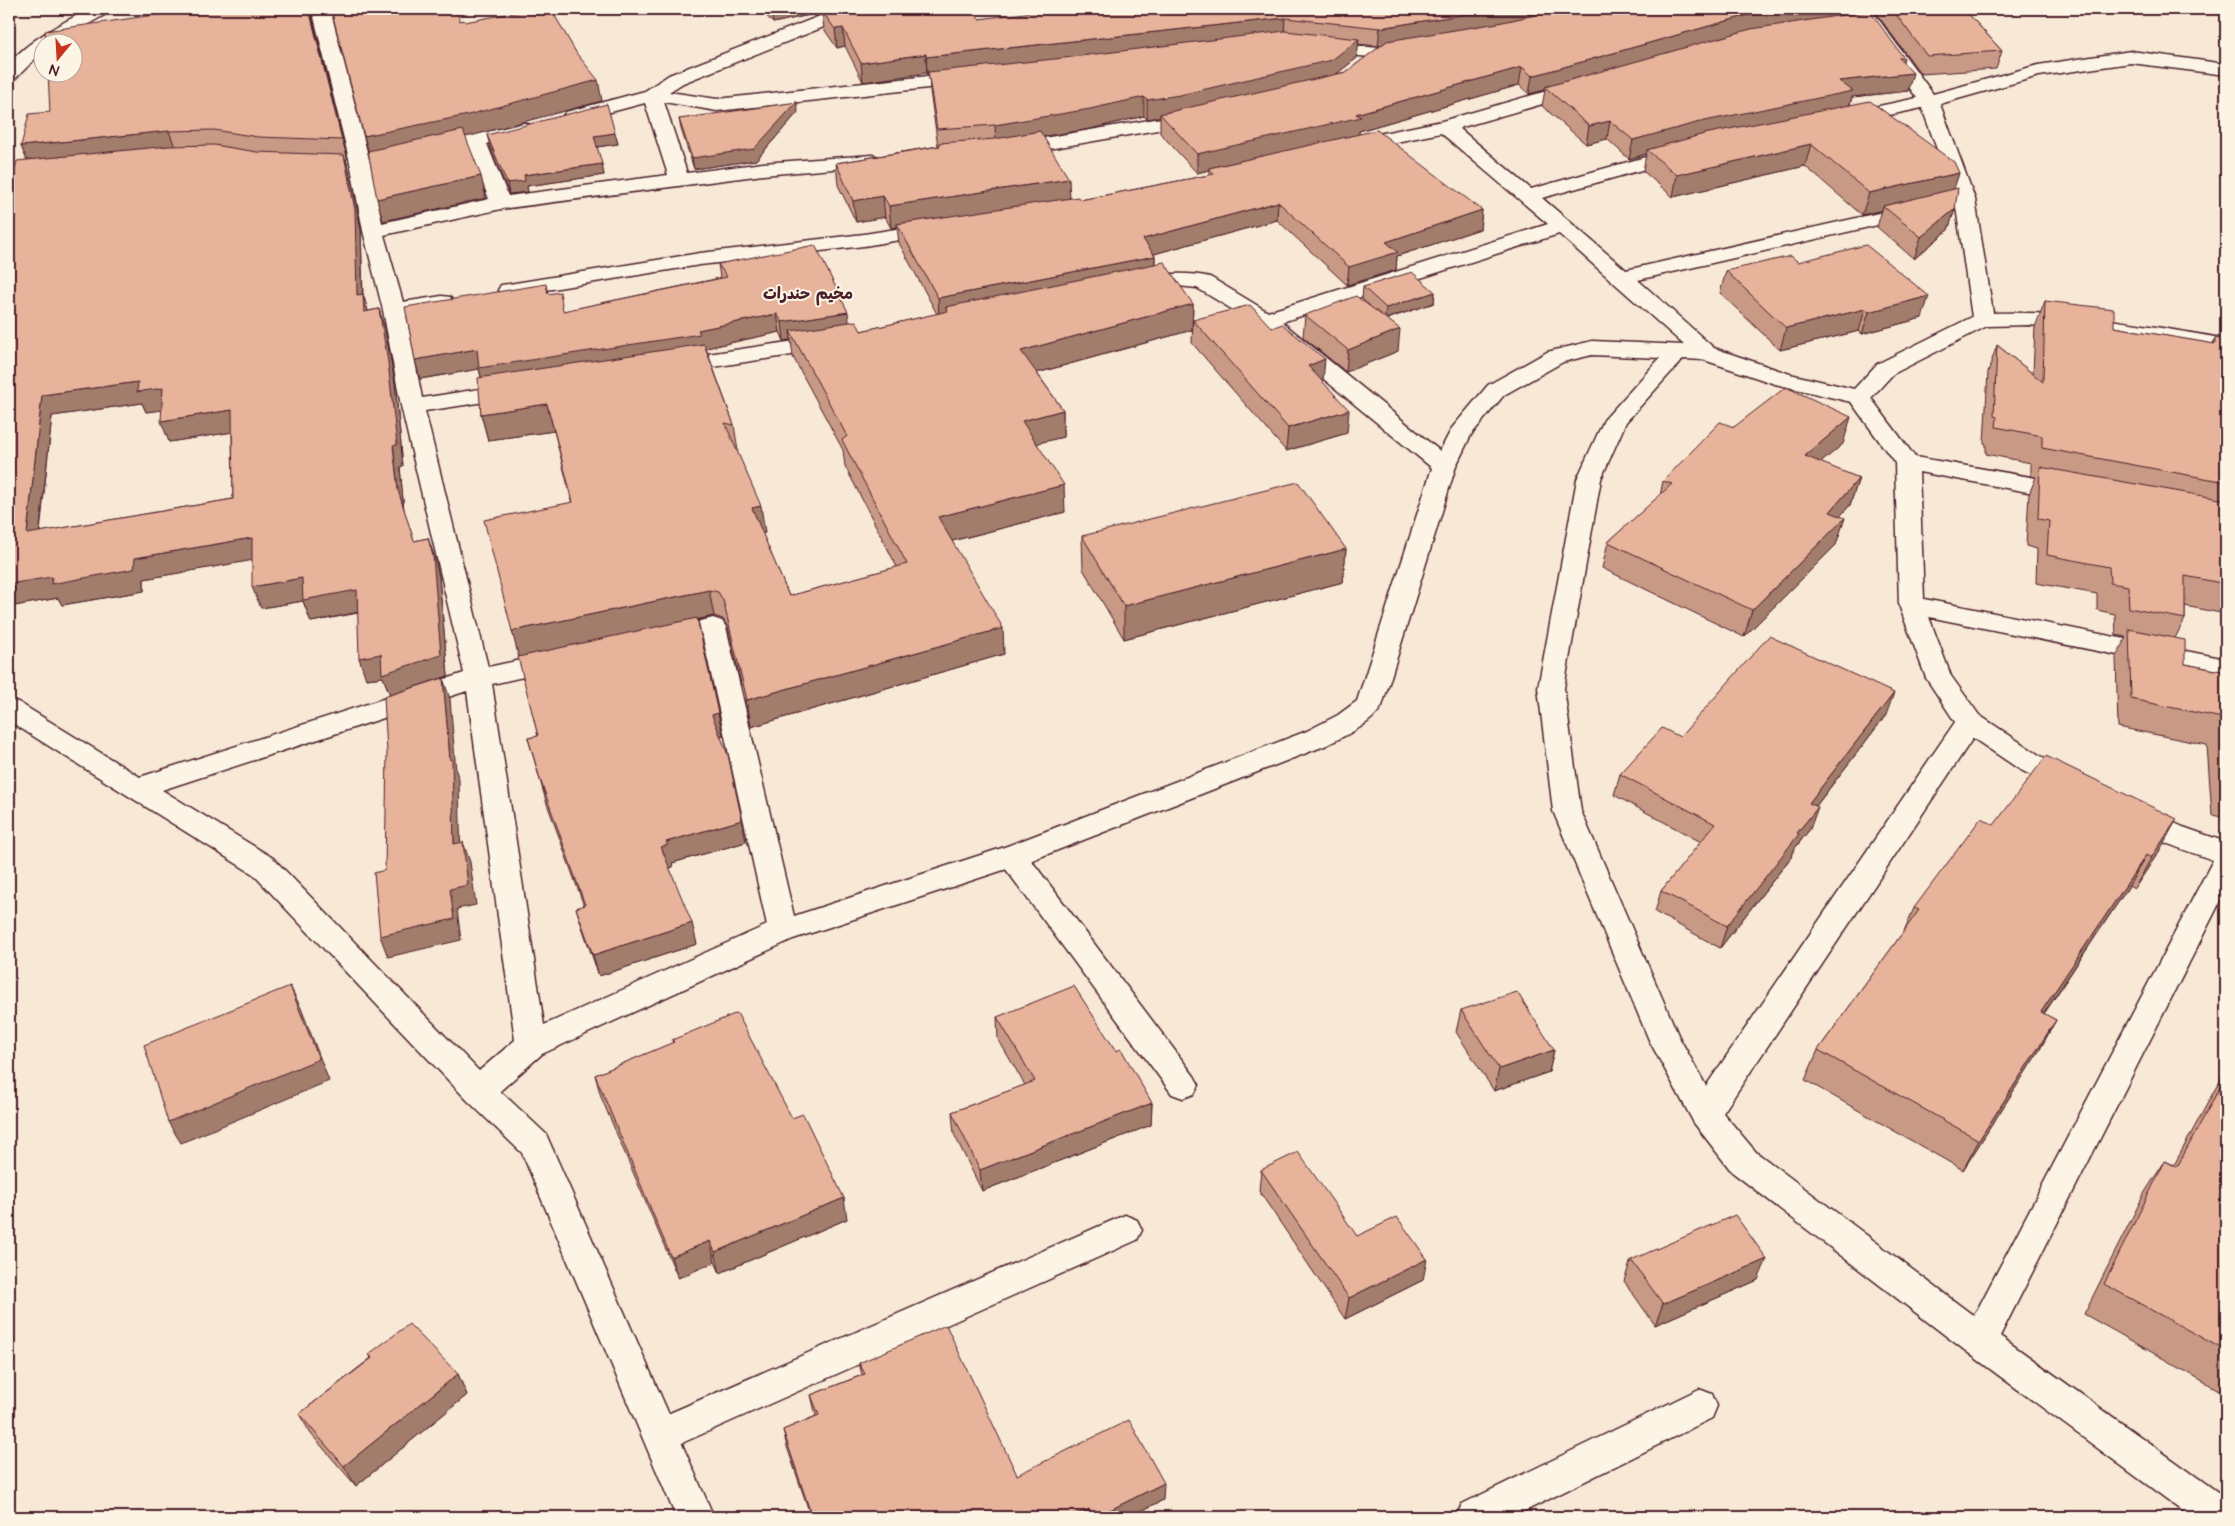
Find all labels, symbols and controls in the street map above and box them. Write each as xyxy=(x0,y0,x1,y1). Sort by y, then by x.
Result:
north arrow xyxy=(32,32,82,82)
text: N xyxy=(47,58,62,80)
district label: مخيم حندرات xyxy=(763,283,853,306)

